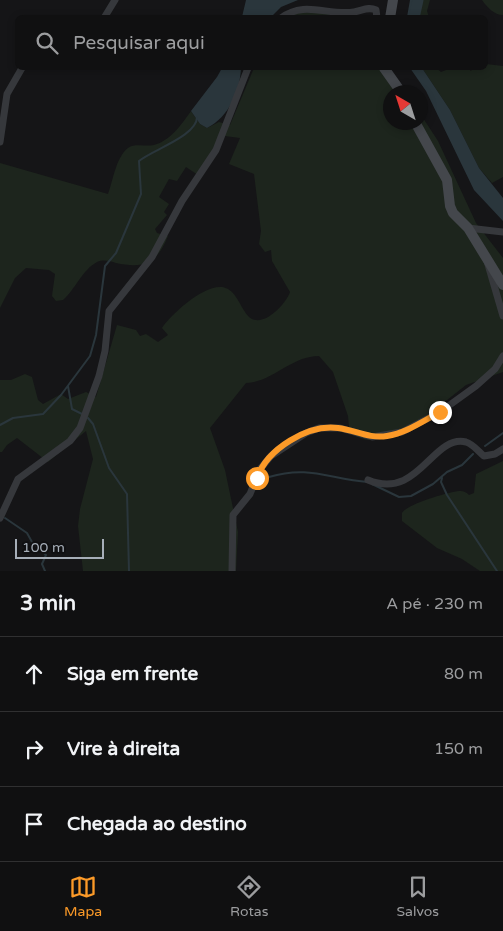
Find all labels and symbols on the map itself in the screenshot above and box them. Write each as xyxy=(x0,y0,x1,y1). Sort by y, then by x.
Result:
north arrow xyxy=(383,85,428,130)
route end xyxy=(429,401,452,424)
route start xyxy=(246,467,269,490)
scale bar xyxy=(15,536,104,559)

